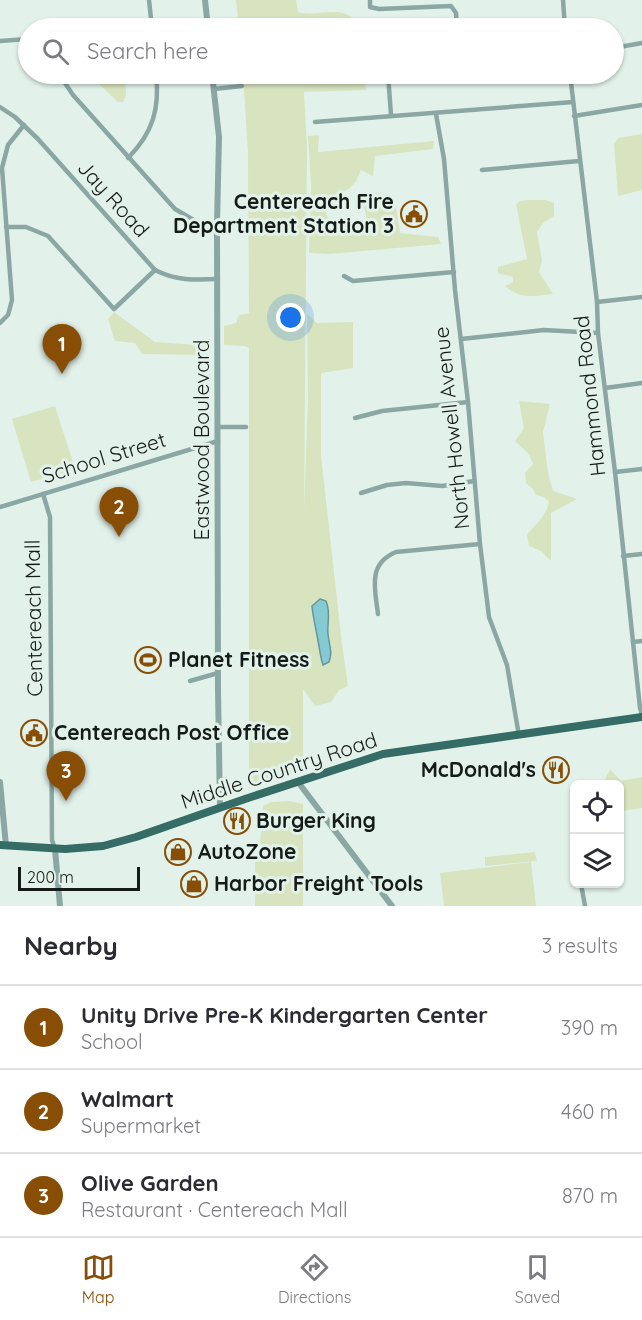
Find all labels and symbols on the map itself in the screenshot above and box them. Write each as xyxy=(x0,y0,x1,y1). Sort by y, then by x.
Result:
street label: Jay Road xyxy=(72,155,155,242)
place label: Centereach Fire Department Station 3 xyxy=(173,188,394,238)
public building icon: Centereach Fire Department Station 3 xyxy=(399,199,429,229)
your location xyxy=(276,303,305,332)
street label: Hammond Road xyxy=(568,314,610,478)
pin: 1 xyxy=(42,324,82,374)
street label: North Howell Avenue xyxy=(427,326,475,531)
street label: Eastwood Boulevard xyxy=(188,340,214,540)
street label: School Street xyxy=(39,426,169,488)
pin: 2 xyxy=(100,488,138,537)
street label: Centereach Mall xyxy=(19,539,47,697)
sports icon: Planet Fitness xyxy=(133,645,163,675)
place label: Planet Fitness xyxy=(168,646,309,672)
public building icon: Centereach Post Office xyxy=(19,718,49,748)
place label: Centereach Post Office xyxy=(54,719,289,745)
street label: Middle Country Road xyxy=(177,726,380,814)
pin: 3 xyxy=(46,752,86,801)
restaurant icon: McDonald's xyxy=(541,755,571,785)
place label: McDonald's xyxy=(421,756,536,782)
restaurant icon: Burger King xyxy=(222,806,252,836)
place label: Burger King xyxy=(256,807,376,833)
shop icon: AutoZone xyxy=(163,837,193,867)
place label: AutoZone xyxy=(198,838,296,864)
scale bar xyxy=(18,864,140,892)
shop icon: Harbor Freight Tools xyxy=(179,869,209,899)
place label: Harbor Freight Tools xyxy=(214,870,423,896)

